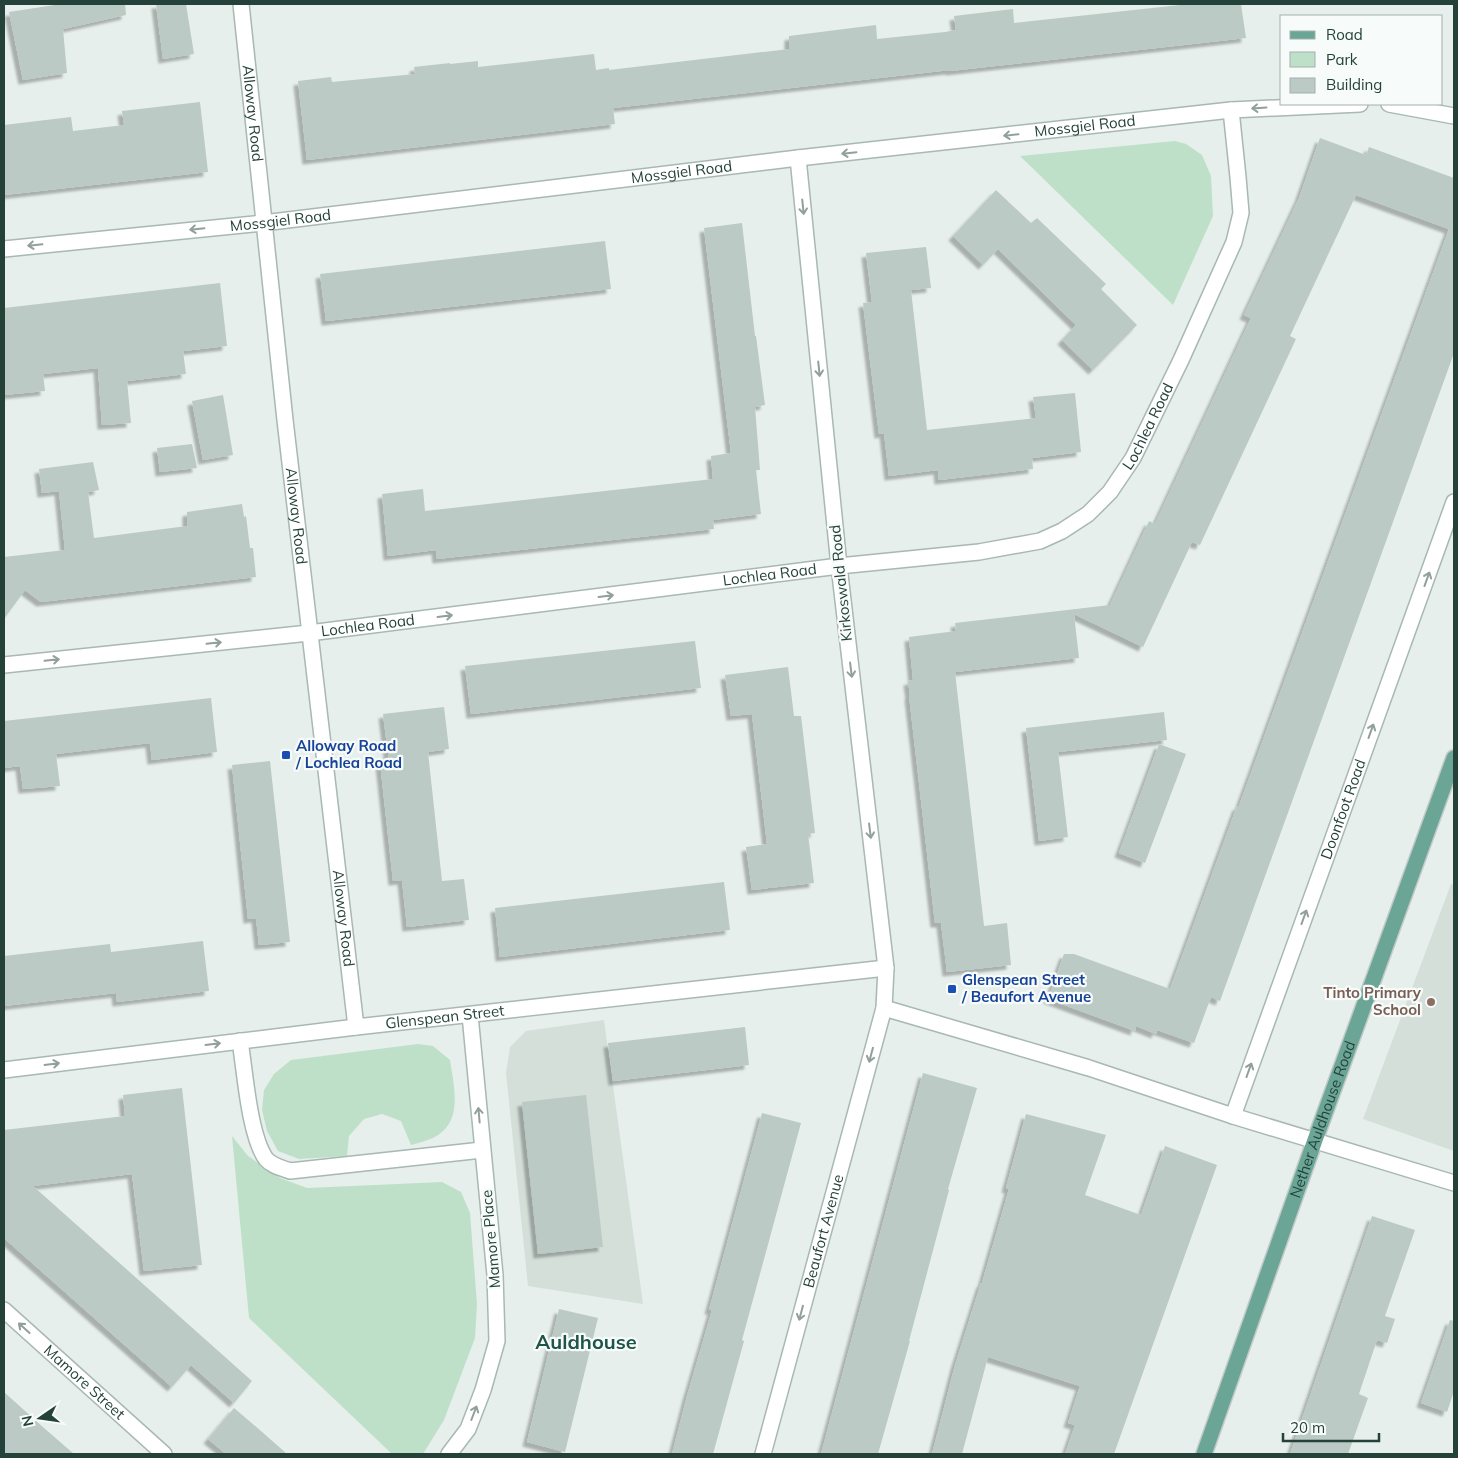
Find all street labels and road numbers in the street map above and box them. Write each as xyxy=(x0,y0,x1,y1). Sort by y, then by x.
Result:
street label: Alloway Road xyxy=(239,64,268,163)
street label: Mossgiel Road xyxy=(1033,111,1136,141)
street label: Mossgiel Road xyxy=(630,156,733,187)
street label: Mossgiel Road xyxy=(229,205,332,235)
street label: Lochlea Road xyxy=(1118,380,1177,473)
street label: Alloway Road xyxy=(282,467,312,565)
street label: Kirkoswald Road xyxy=(825,524,856,642)
street label: Lochlea Road xyxy=(722,559,818,590)
street label: Lochlea Road xyxy=(320,610,416,640)
street label: Doonfoot Road xyxy=(1316,756,1370,862)
street label: Alloway Road xyxy=(329,869,359,968)
street label: Glenspean Street xyxy=(384,1001,505,1033)
street label: Nether Auldhouse Road xyxy=(1285,1038,1359,1200)
street label: Beaufort Avenue xyxy=(799,1172,847,1290)
street label: Mamore Place xyxy=(477,1189,504,1289)
street label: Mamore Street xyxy=(40,1340,129,1423)

